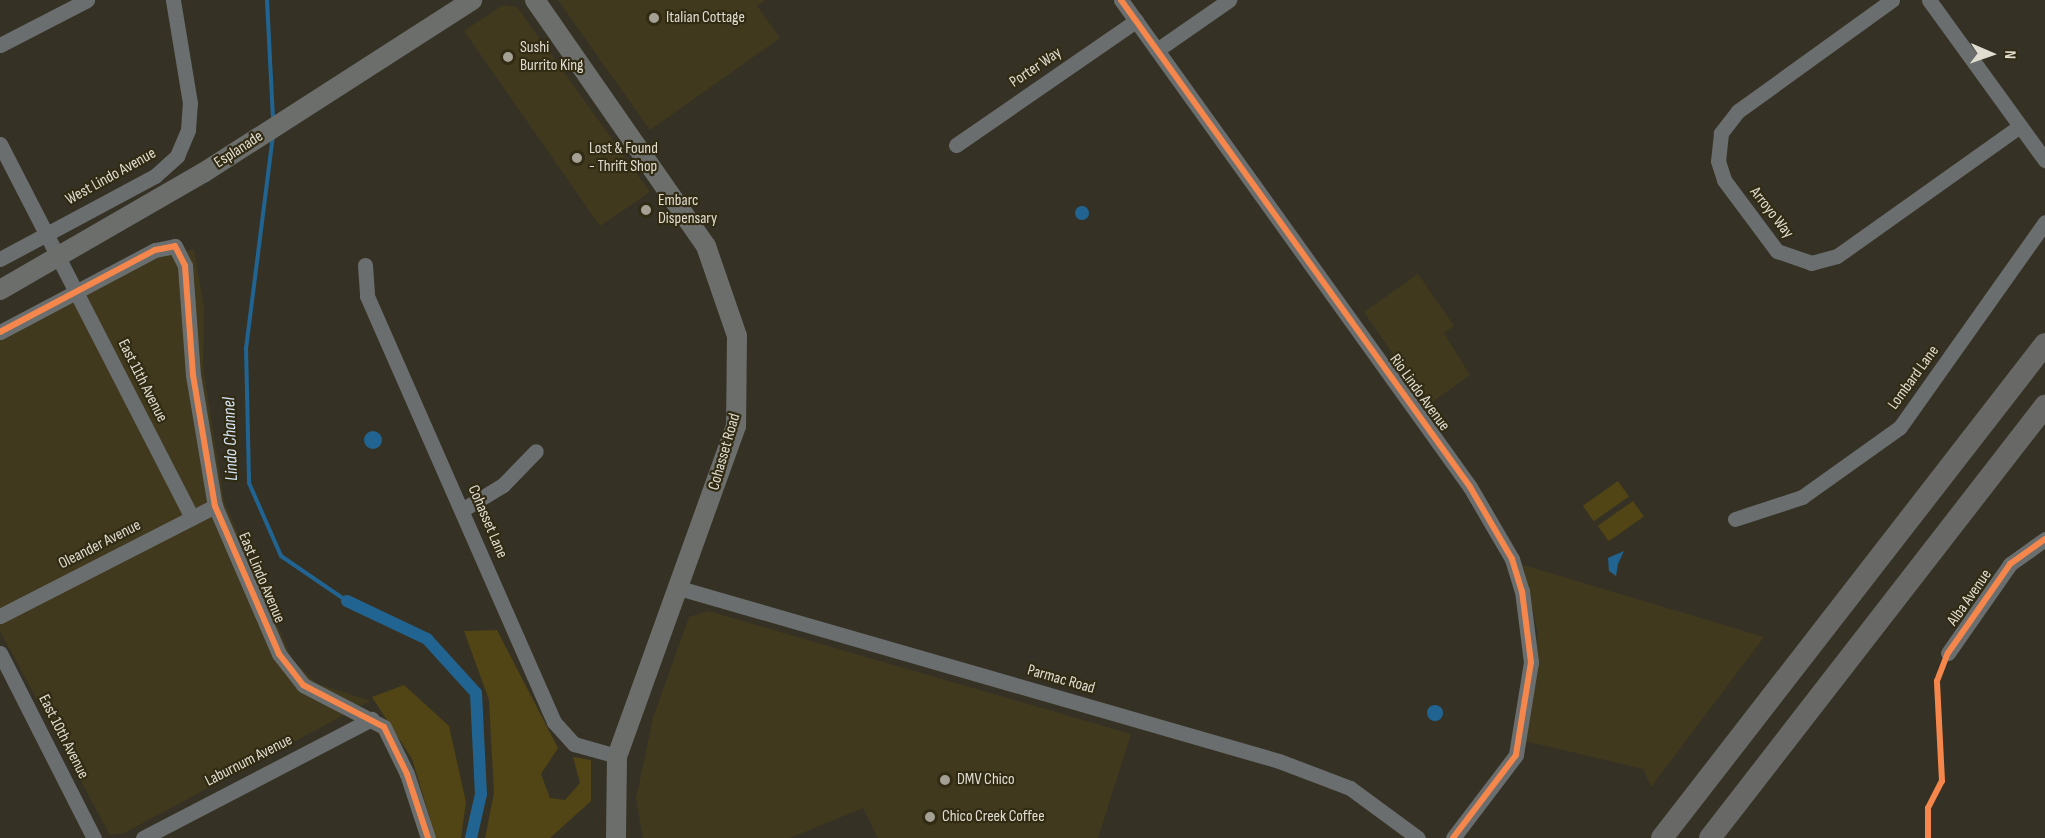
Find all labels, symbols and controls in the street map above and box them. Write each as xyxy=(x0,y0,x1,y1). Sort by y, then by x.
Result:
place label: Italian Cottage xyxy=(666,8,745,28)
marker: Italian Cottage xyxy=(647,11,661,25)
north arrow xyxy=(1961,24,2021,84)
place label: Sushi Burrito King xyxy=(520,38,583,76)
street label: Porter Way xyxy=(1006,44,1066,92)
marker: Sushi Burrito King xyxy=(501,50,515,64)
text: N xyxy=(2000,50,2019,59)
street label: Esplanade xyxy=(211,127,267,173)
place label: Lost & Found - Thrift Shop xyxy=(589,139,658,177)
street label: West Lindo Avenue xyxy=(62,144,160,210)
marker: Lost & Found - Thrift Shop xyxy=(570,151,584,165)
street label: Arroyo Way xyxy=(1745,183,1797,243)
place label: Embarc Dispensary xyxy=(658,191,717,229)
marker: Embarc Dispensary xyxy=(639,203,653,217)
street label: East 11th Avenue xyxy=(113,336,171,426)
street label: Lombard Lane xyxy=(1884,342,1944,414)
street label: Rio Lindo Avenue xyxy=(1385,351,1453,435)
water label: Lindo Channel xyxy=(219,397,243,481)
street label: Cohasset Road xyxy=(705,411,745,493)
street label: Cohasset Lane xyxy=(463,482,511,562)
street label: Oleander Avenue xyxy=(56,516,144,574)
street label: East Lindo Avenue xyxy=(233,530,289,626)
street label: Alba Avenue xyxy=(1944,566,1996,630)
street label: Parmac Road xyxy=(1025,661,1097,699)
street label: East 10th Avenue xyxy=(34,692,92,782)
street label: Laburnum Avenue xyxy=(202,731,296,791)
place label: DMV Chico xyxy=(957,770,1015,790)
marker: DMV Chico xyxy=(938,773,952,787)
place label: Chico Creek Coffee xyxy=(942,807,1045,827)
marker: Chico Creek Coffee xyxy=(923,810,937,824)

